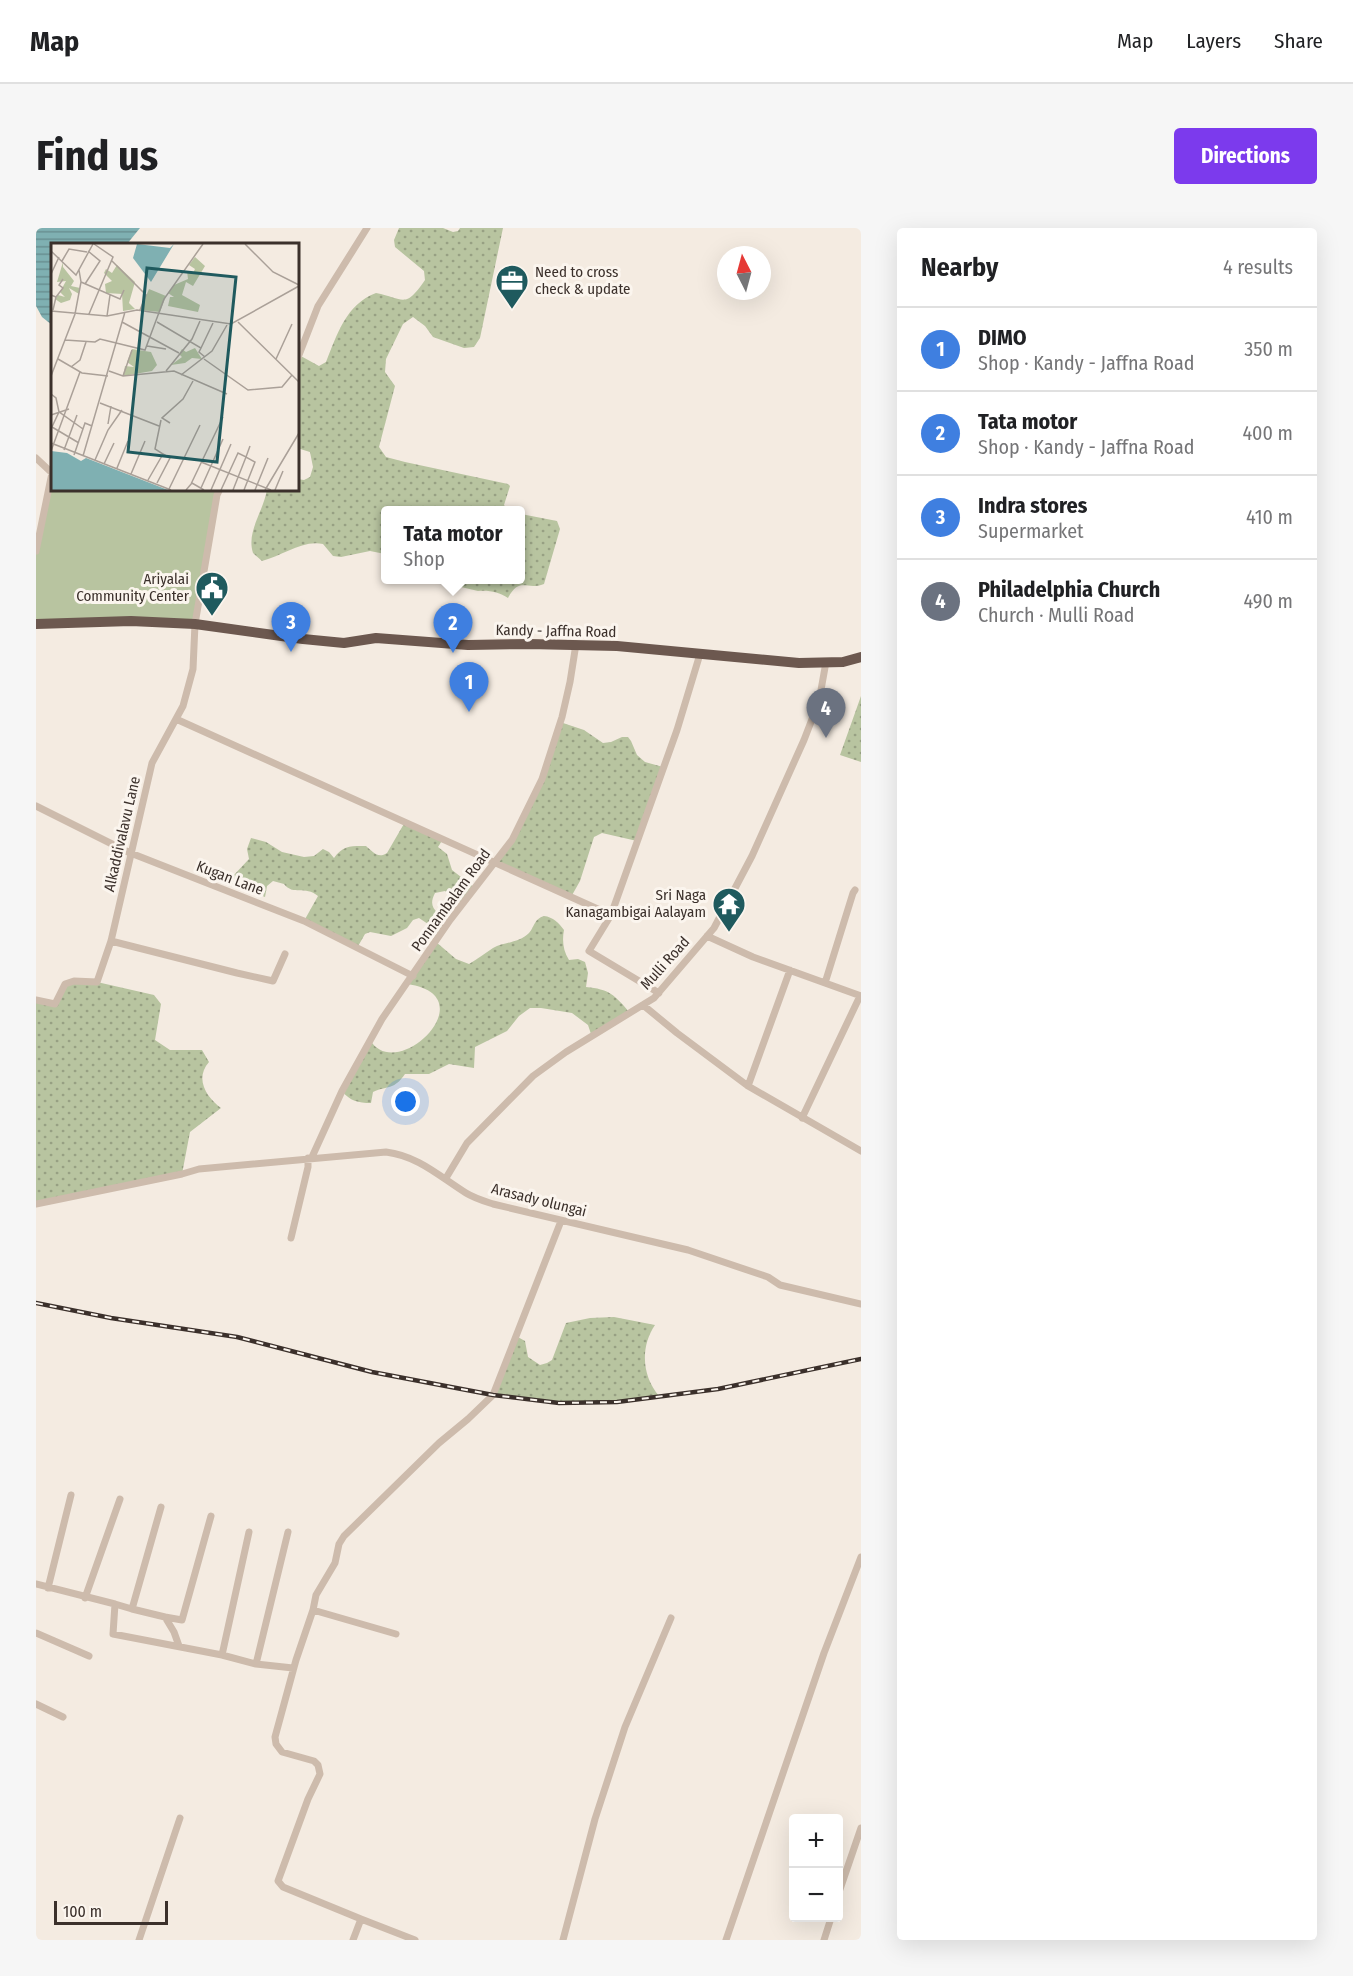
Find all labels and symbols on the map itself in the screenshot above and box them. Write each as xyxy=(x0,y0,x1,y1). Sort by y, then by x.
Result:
inset map xyxy=(51,243,298,490)
north arrow xyxy=(717,246,771,300)
office icon: Need to cross check & update xyxy=(494,263,530,310)
place label: Need to cross check & update xyxy=(535,263,630,298)
place label: Ariyalai Community Center xyxy=(76,570,190,605)
public building icon: Ariyalai Community Center xyxy=(194,570,230,617)
pin: 3 xyxy=(272,602,310,652)
pin: 2 xyxy=(434,604,472,653)
street label: Kandy - Jaffna Road xyxy=(495,621,617,641)
pin: 1 xyxy=(450,662,488,712)
pin: 4 xyxy=(806,688,846,738)
street label: Alkaddivalavu Lane xyxy=(100,775,144,893)
street label: Ponnambalam Road xyxy=(408,845,494,955)
street label: Kugan Lane xyxy=(194,857,266,899)
place label: Sri Naga Kanagambigai Aalayam xyxy=(565,886,706,921)
temple icon: Sri Naga Kanagambigai Aalayam xyxy=(711,886,747,933)
street label: Mulli Road xyxy=(637,933,693,993)
your location xyxy=(391,1087,420,1116)
street label: Arasady olungai xyxy=(490,1179,588,1221)
scale bar xyxy=(54,1898,168,1926)

